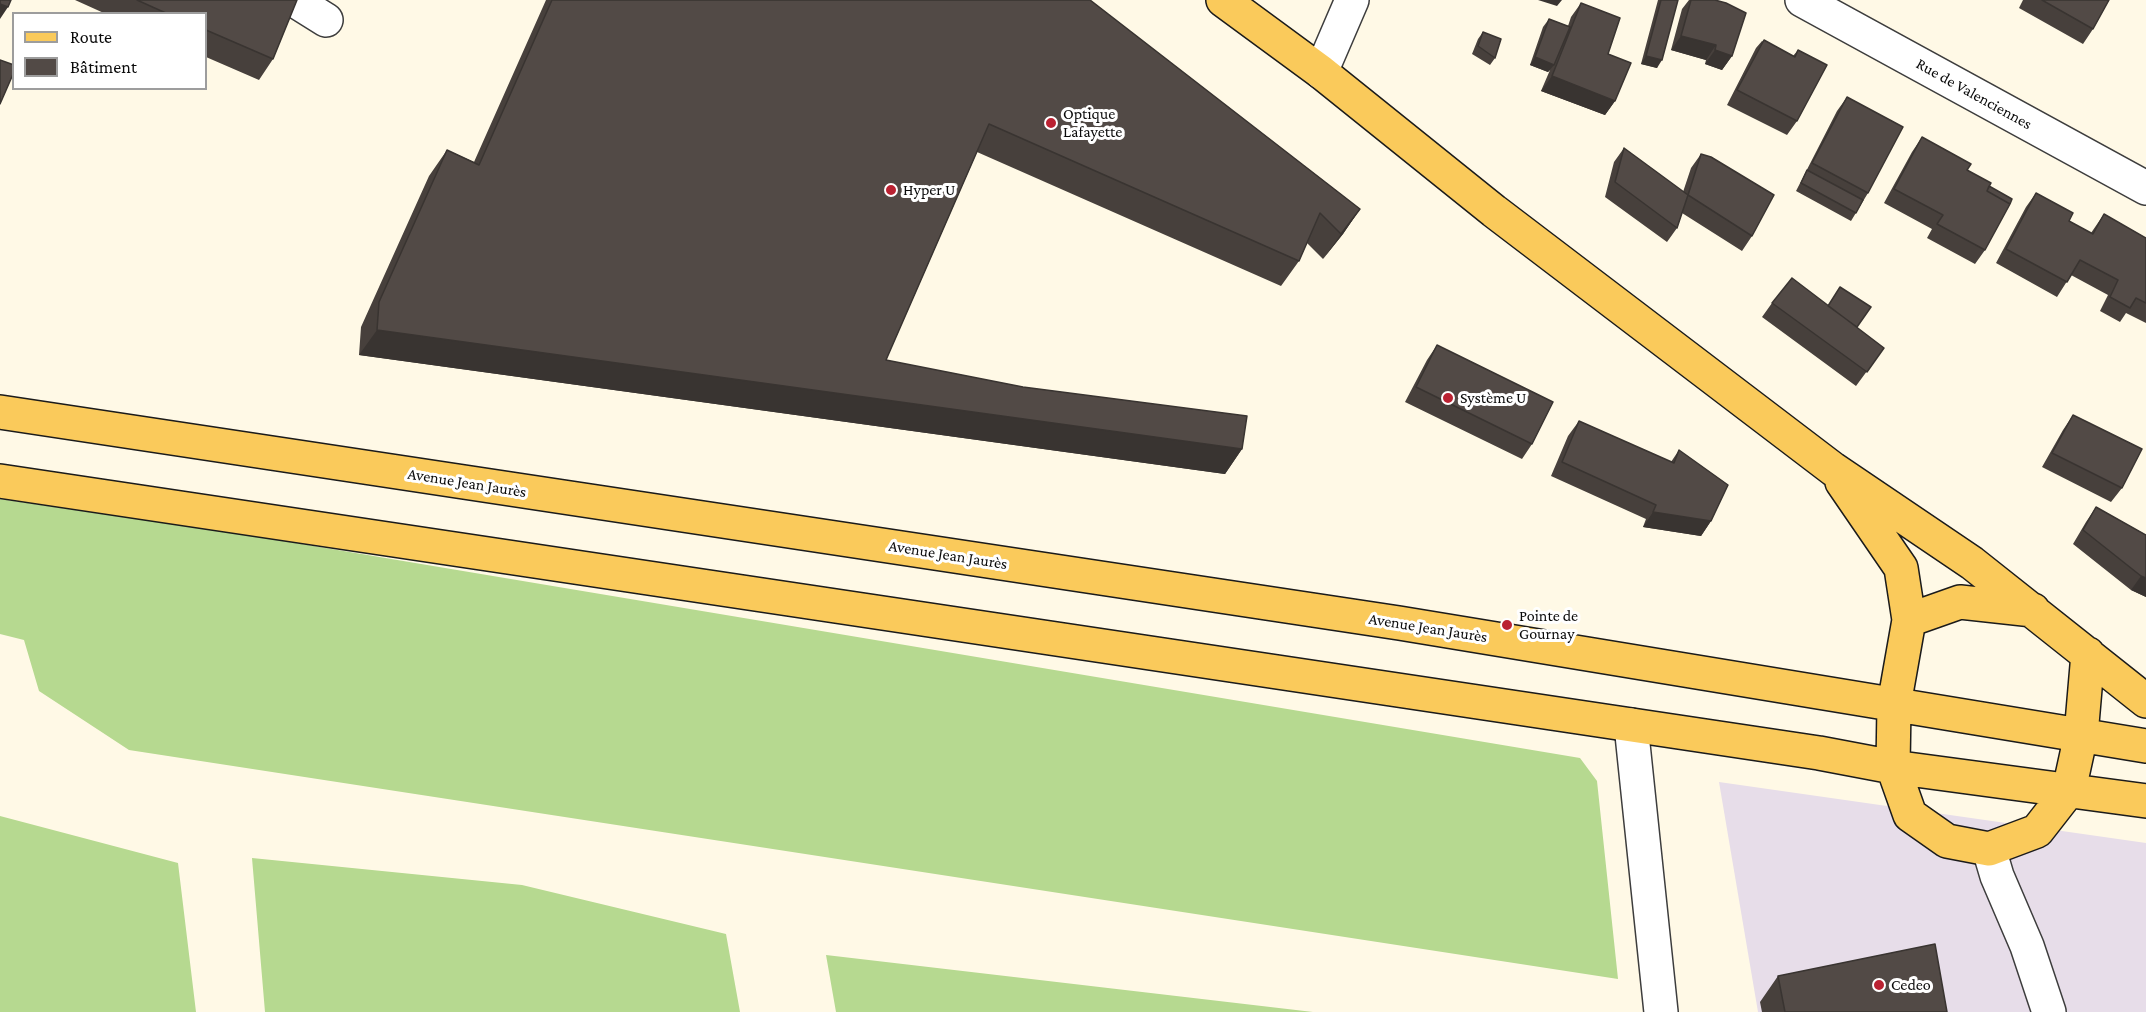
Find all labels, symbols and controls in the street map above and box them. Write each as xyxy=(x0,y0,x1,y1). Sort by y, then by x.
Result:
legend xyxy=(12,12,207,90)
text: Route xyxy=(70,27,112,47)
street label: Rue de Valenciennes xyxy=(1913,54,2035,134)
text: Bâtiment xyxy=(70,57,137,77)
place label: Optique Lafayette xyxy=(1063,104,1122,142)
marker: Optique Lafayette xyxy=(1044,116,1058,130)
place label: Hyper U xyxy=(903,180,955,200)
marker: Hyper U xyxy=(884,183,898,197)
place label: Système U xyxy=(1460,388,1526,408)
marker: Système U xyxy=(1441,391,1455,405)
street label: Avenue Jean Jaurès xyxy=(406,464,528,502)
street label: Avenue Jean Jaurès xyxy=(887,536,1009,574)
place label: Pointe de Gournay xyxy=(1519,606,1578,644)
street label: Avenue Jean Jaurès xyxy=(1367,609,1489,647)
marker: Pointe de Gournay xyxy=(1500,618,1514,632)
place label: Cedeo xyxy=(1891,975,1931,995)
marker: Cedeo xyxy=(1872,978,1886,992)

